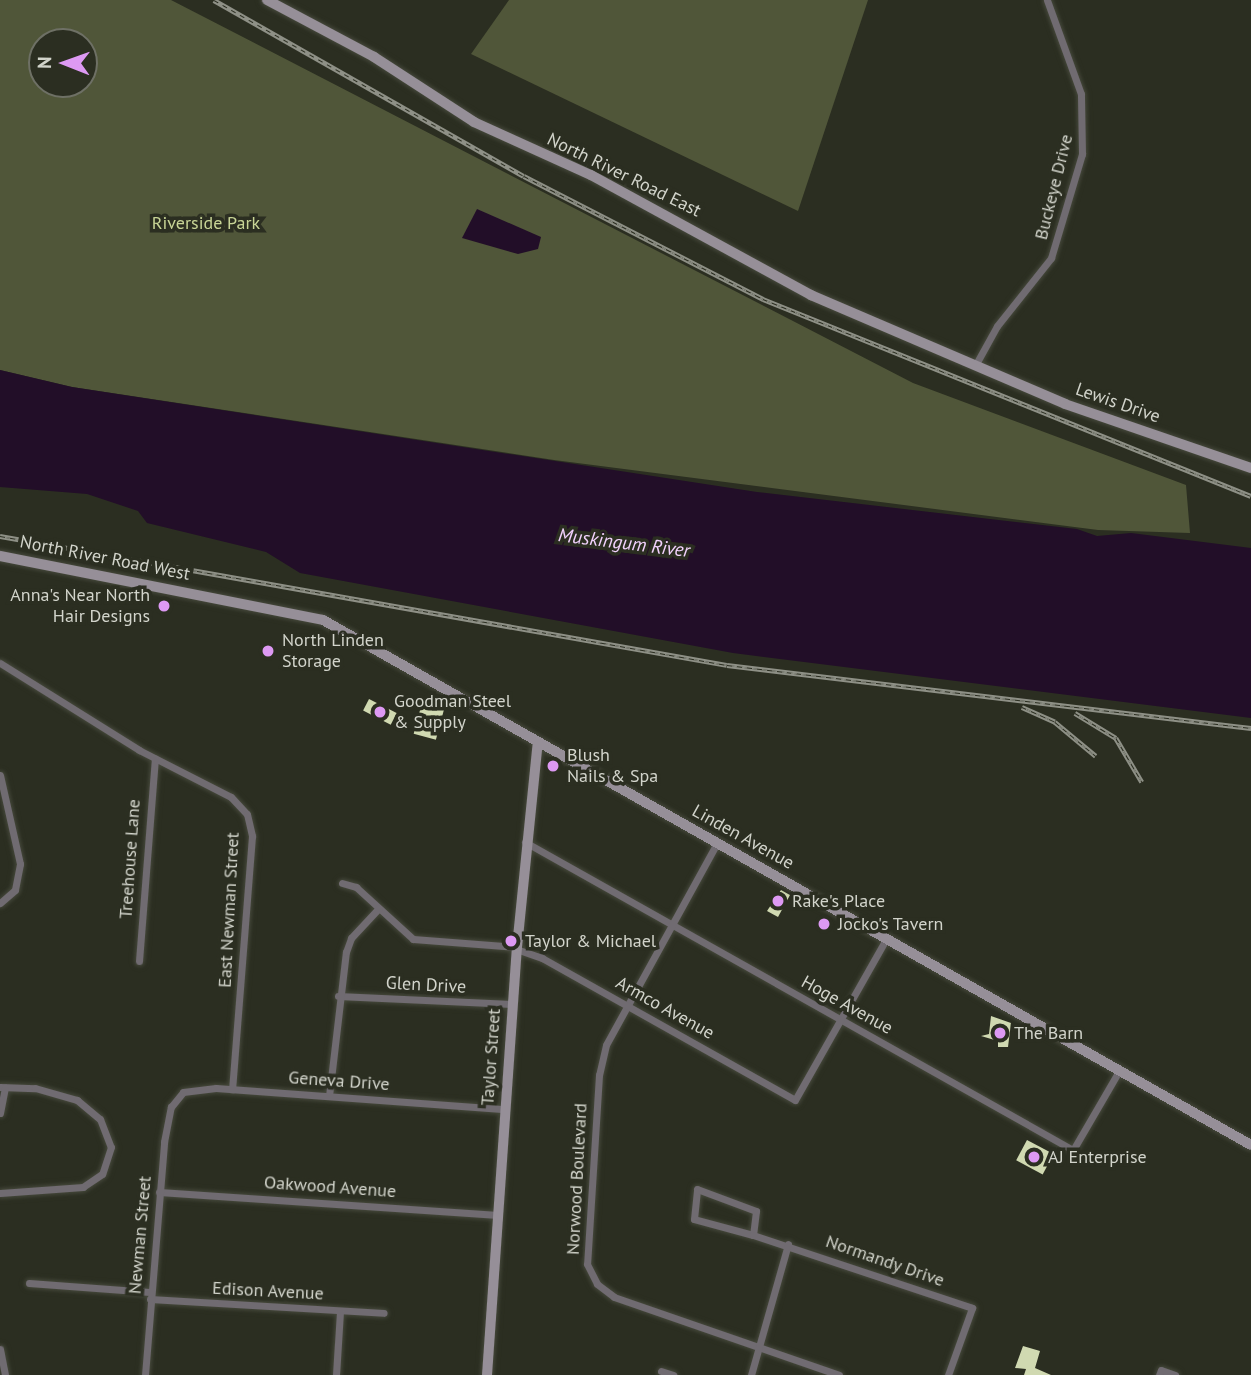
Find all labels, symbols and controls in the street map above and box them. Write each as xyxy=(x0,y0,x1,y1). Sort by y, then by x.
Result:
north arrow xyxy=(28,28,98,98)
text: N xyxy=(32,56,56,69)
street label: North River Road East xyxy=(544,128,704,222)
street label: Buckeye Drive xyxy=(1030,132,1078,242)
park label: Riverside Park xyxy=(152,212,260,234)
street label: Lewis Drive xyxy=(1073,378,1163,428)
water label: Muskingum River xyxy=(557,524,691,562)
street label: North River Road West xyxy=(18,531,192,585)
place label: Anna's Near North Hair Designs xyxy=(10,585,150,628)
marker: Anna's Near North Hair Designs xyxy=(156,598,172,614)
place label: North Linden Storage xyxy=(282,630,384,672)
marker: North Linden Storage xyxy=(260,643,276,659)
place label: Goodman Steel & Supply xyxy=(394,691,511,734)
marker: Goodman Steel & Supply xyxy=(372,704,388,720)
place label: Blush Nails & Spa xyxy=(567,745,658,788)
marker: Blush Nails & Spa xyxy=(545,758,561,774)
street label: Treehouse Lane xyxy=(115,798,145,920)
street label: Linden Avenue xyxy=(688,800,798,874)
street label: East Newman Street xyxy=(214,832,244,988)
place label: Rake's Place xyxy=(792,890,885,912)
marker: Rake's Place xyxy=(770,893,786,909)
place label: Jocko's Tavern xyxy=(838,913,944,935)
marker: Jocko's Tavern xyxy=(816,916,832,932)
place label: Taylor & Michael xyxy=(525,930,656,952)
marker: Taylor & Michael xyxy=(503,933,519,949)
street label: Hoge Avenue xyxy=(797,971,897,1039)
street label: Glen Drive xyxy=(385,972,467,998)
street label: Armco Avenue xyxy=(612,972,718,1044)
street label: Taylor Street xyxy=(477,1008,505,1106)
place label: The Barn xyxy=(1014,1022,1083,1044)
marker: The Barn xyxy=(992,1025,1008,1041)
street label: Geneva Drive xyxy=(288,1067,390,1095)
street label: Norwood Boulevard xyxy=(562,1103,592,1255)
place label: AJ Enterprise xyxy=(1048,1146,1147,1168)
marker: AJ Enterprise xyxy=(1026,1149,1042,1165)
street label: Oakwood Avenue xyxy=(263,1172,397,1202)
street label: Newman Street xyxy=(124,1175,156,1295)
street label: Normandy Drive xyxy=(823,1231,947,1291)
street label: Edison Avenue xyxy=(211,1277,325,1305)

